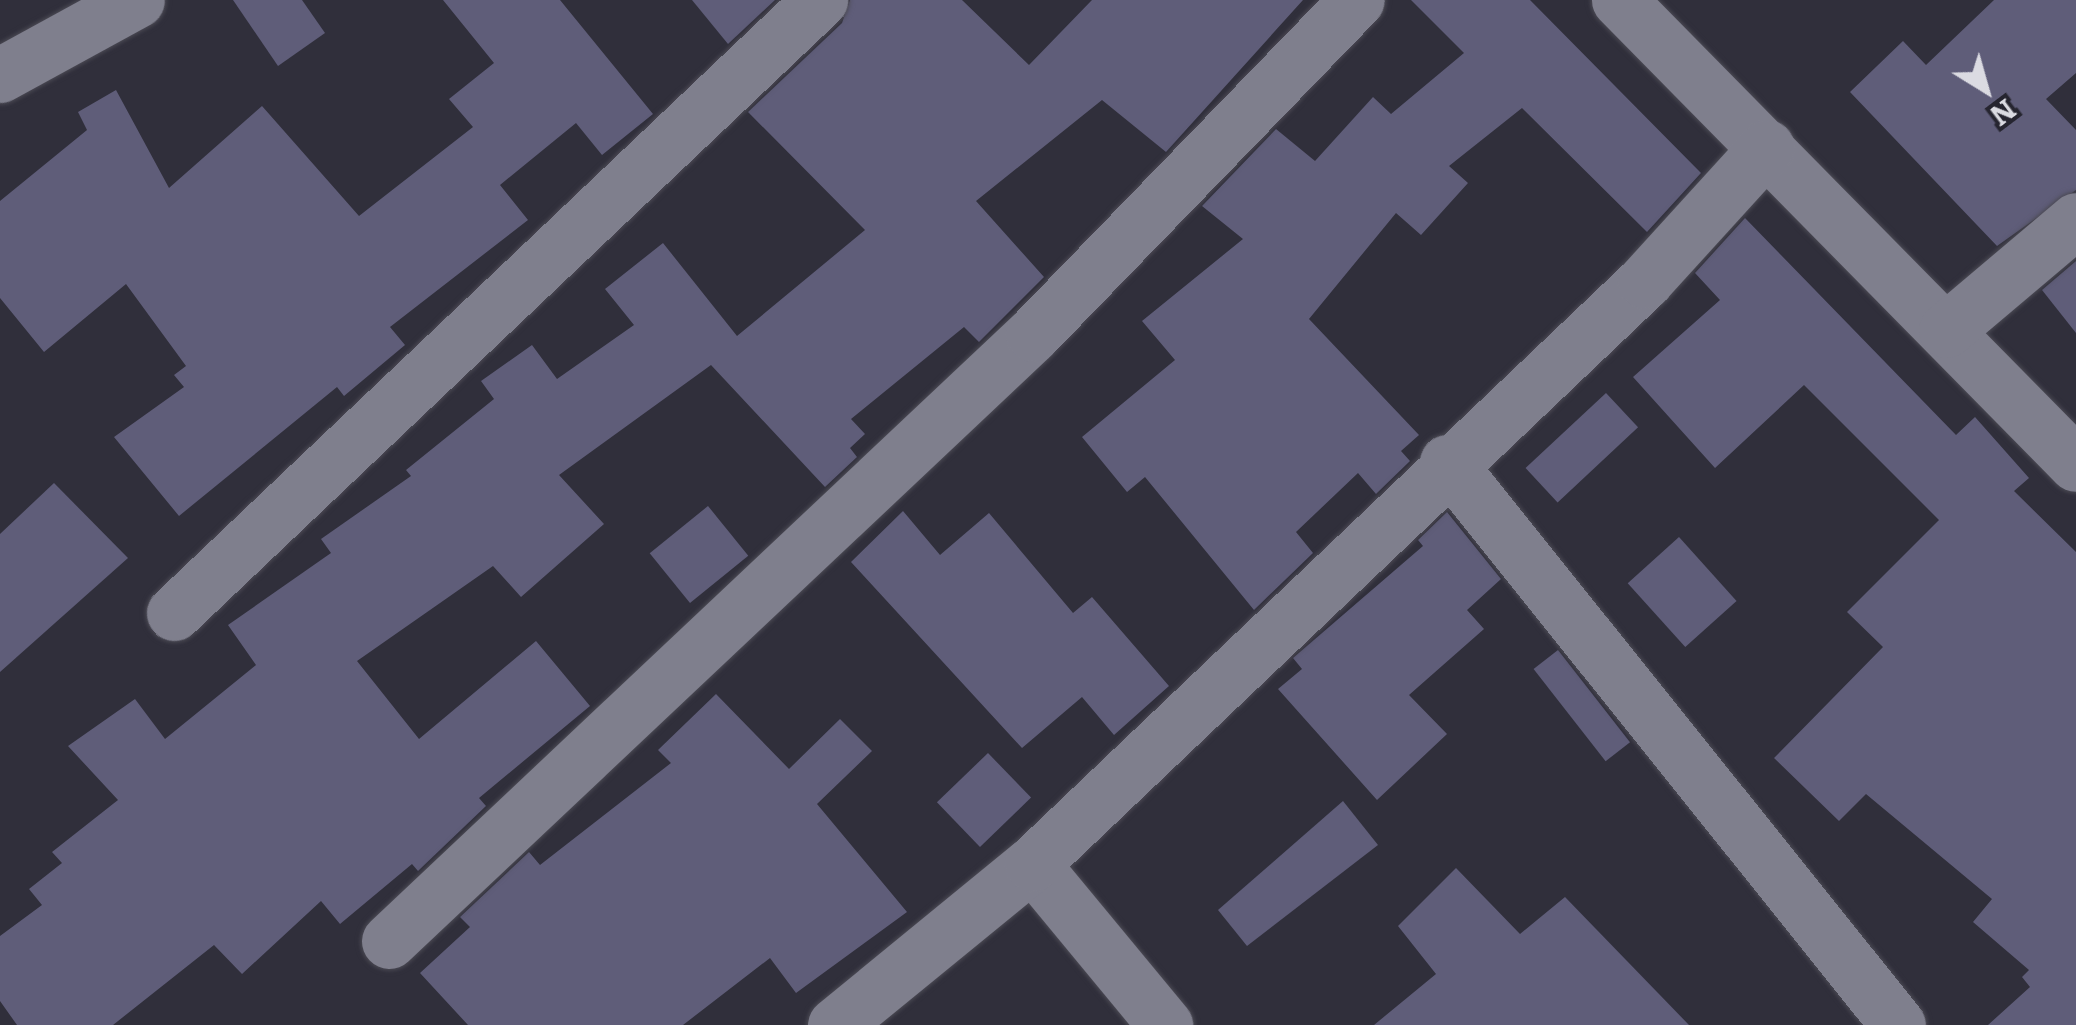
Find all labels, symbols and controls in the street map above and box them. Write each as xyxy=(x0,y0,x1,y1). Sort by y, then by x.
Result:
north arrow xyxy=(1936,40,2036,140)
text: N xyxy=(1982,90,2026,138)

